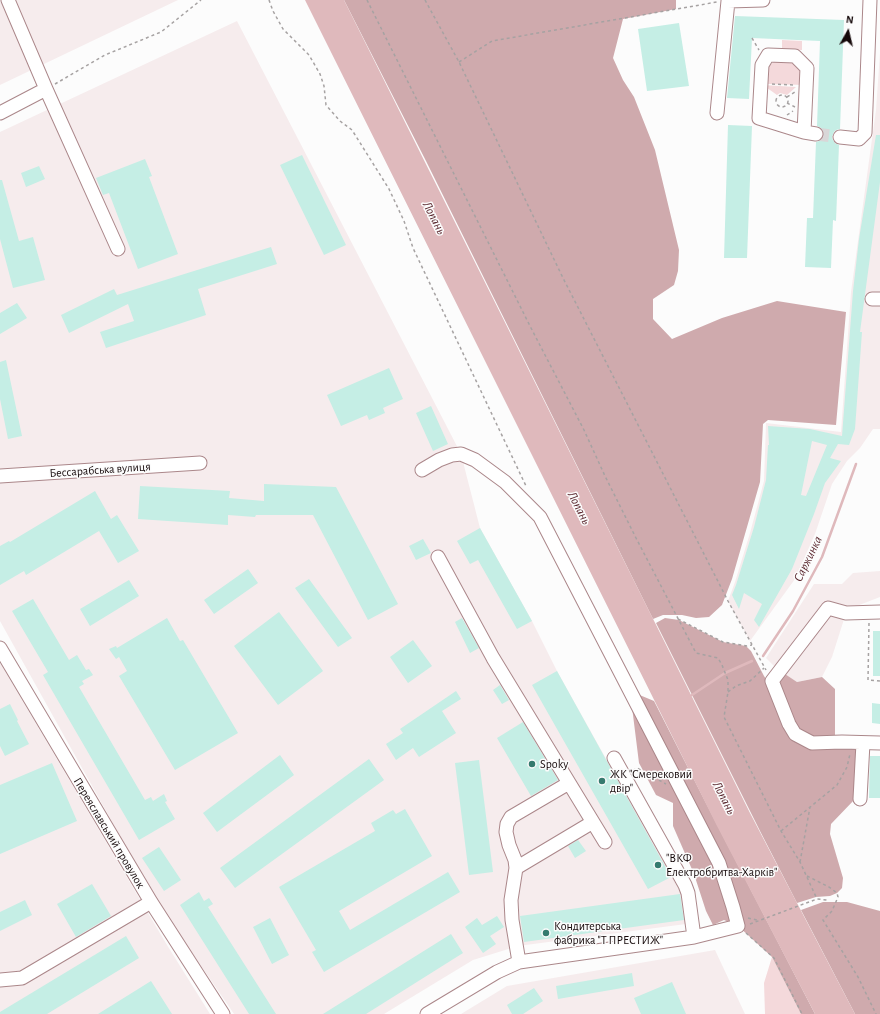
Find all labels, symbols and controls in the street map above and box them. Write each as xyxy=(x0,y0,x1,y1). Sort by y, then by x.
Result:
north arrow xyxy=(828,12,868,52)
text: N xyxy=(845,14,854,26)
water label: Лопань xyxy=(419,199,449,237)
street label: Бессарабська вулиця xyxy=(49,459,151,481)
water label: Лопань xyxy=(564,489,594,527)
water label: Саржинка xyxy=(790,534,826,584)
place label: Spoky xyxy=(540,757,568,771)
marker: Spoky xyxy=(527,759,537,769)
place label: ЖК "Смерековий двір" xyxy=(610,767,692,795)
street label: Переяславський провулок xyxy=(70,775,148,891)
marker: ЖК "Смерековий двір" xyxy=(597,776,607,786)
water label: Лопань xyxy=(709,779,739,817)
place label: "ВКФ Електробритва-Харків" xyxy=(666,851,777,879)
marker: "ВКФ Електробритва-Харків" xyxy=(653,860,663,870)
place label: Кондитерська фабрика "Т ПРЕСТИЖ" xyxy=(554,919,663,947)
marker: Кондитерська фабрика "Т ПРЕСТИЖ" xyxy=(541,928,551,938)

